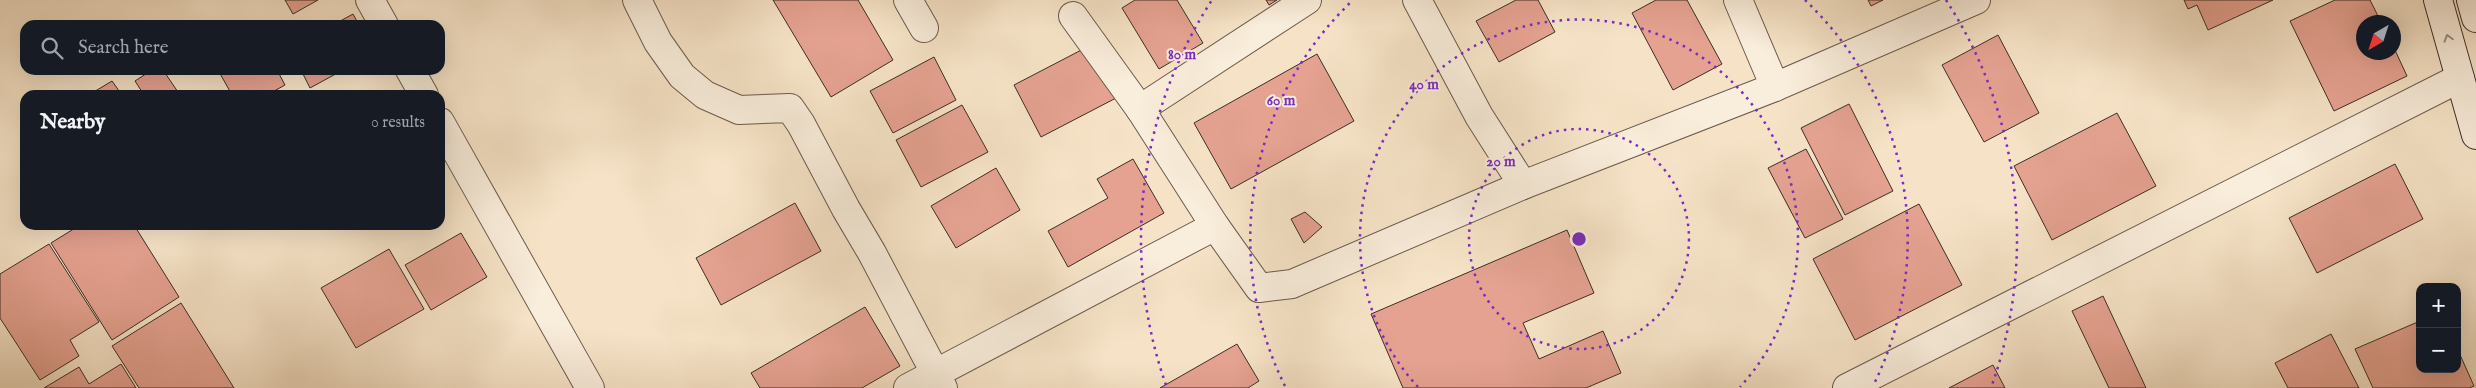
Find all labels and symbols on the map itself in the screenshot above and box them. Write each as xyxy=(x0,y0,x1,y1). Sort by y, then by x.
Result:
north arrow xyxy=(2356,15,2401,60)
one-way arrow xyxy=(2444,34,2454,43)
text: 80 m xyxy=(1168,45,1196,64)
text: 40 m xyxy=(1409,75,1439,94)
text: 60 m xyxy=(1267,91,1296,110)
text: 20 m xyxy=(1486,152,1516,171)
centre of rings xyxy=(1570,230,1588,248)

